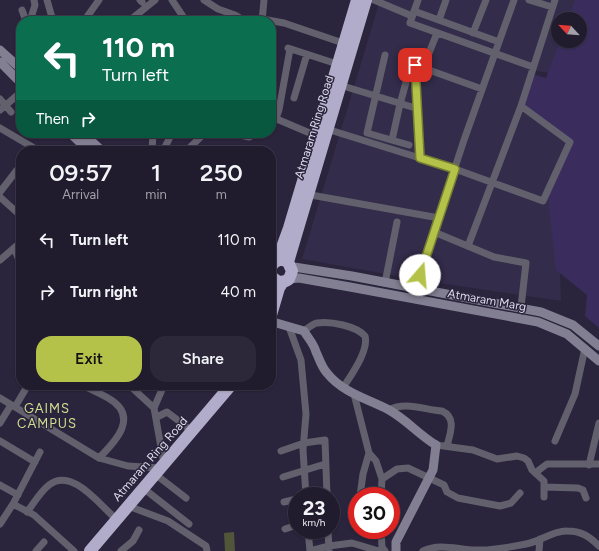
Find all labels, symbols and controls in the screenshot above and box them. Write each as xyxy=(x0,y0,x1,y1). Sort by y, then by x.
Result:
north arrow xyxy=(551,12,587,48)
map controls xyxy=(551,12,587,48)
text: 110 m xyxy=(102,30,175,64)
icon: left xyxy=(36,32,88,84)
pin xyxy=(398,48,432,82)
icon: arrive xyxy=(404,54,426,76)
text: Turn left xyxy=(102,64,169,86)
street label: Atmaram Ring Road xyxy=(292,74,336,180)
icon: right xyxy=(77,108,99,130)
text: Then xyxy=(36,110,69,128)
text: 09:57 xyxy=(49,158,112,187)
text: 1 xyxy=(151,158,161,187)
text: 250 xyxy=(200,158,243,187)
text: Arrival xyxy=(62,187,99,202)
text: min xyxy=(145,187,167,202)
text: m xyxy=(216,187,227,202)
icon: left xyxy=(36,229,58,251)
text: Turn left xyxy=(70,231,128,249)
text: 110 m xyxy=(218,231,256,249)
position arrow xyxy=(399,254,441,296)
icon: right xyxy=(36,281,58,303)
text: Turn right xyxy=(70,283,138,301)
text: 40 m xyxy=(221,283,256,301)
street label: Atmaram Marg xyxy=(447,286,527,314)
button: Exit xyxy=(36,336,142,382)
button: Share xyxy=(150,336,256,382)
district label: GAIMS CAMPUS xyxy=(17,401,77,431)
street label: Atmaram Ring Road xyxy=(110,414,190,504)
speed limit sign: 30 xyxy=(348,487,400,539)
text: 23 xyxy=(303,496,325,520)
text: km/h xyxy=(303,516,325,529)

